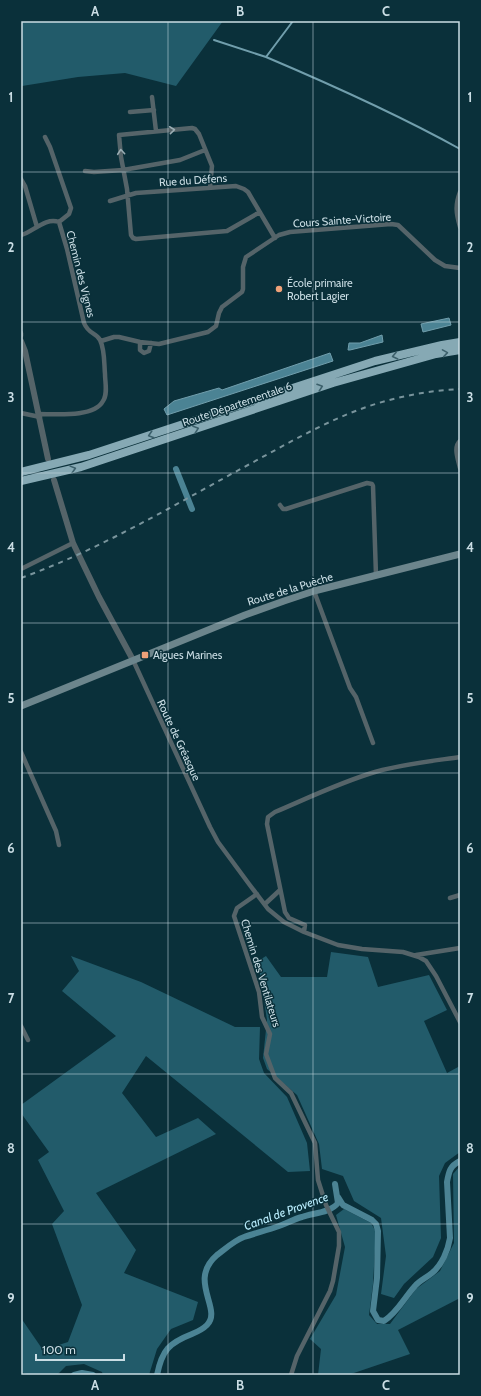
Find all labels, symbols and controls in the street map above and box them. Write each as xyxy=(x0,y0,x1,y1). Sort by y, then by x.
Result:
text: A xyxy=(91,3,100,19)
text: B xyxy=(236,3,244,19)
text: C xyxy=(382,3,390,19)
text: 1 xyxy=(9,89,13,105)
text: 1 xyxy=(468,89,472,105)
one-way arrow xyxy=(169,125,175,134)
one-way arrow xyxy=(116,148,125,155)
street label: Rue du Défens xyxy=(159,171,228,189)
street label: Cours Sainte-Victoire xyxy=(292,210,392,230)
street label: Chemin des Vignes xyxy=(63,229,99,319)
text: 2 xyxy=(8,239,15,255)
text: 2 xyxy=(467,239,474,255)
place label: École primaire Robert Lagier xyxy=(287,276,353,303)
marker: École primaire Robert Lagier xyxy=(274,284,284,294)
one-way arrow xyxy=(442,349,448,358)
one-way arrow xyxy=(391,352,398,360)
street label: Route Départementale 6 xyxy=(180,379,294,429)
one-way arrow xyxy=(316,384,323,392)
text: 3 xyxy=(7,389,15,405)
text: 3 xyxy=(466,389,474,405)
one-way arrow xyxy=(193,425,200,434)
one-way arrow xyxy=(148,430,155,439)
one-way arrow xyxy=(69,465,76,473)
text: 4 xyxy=(7,539,15,555)
text: 4 xyxy=(466,539,474,555)
street label: Route de la Puèche xyxy=(245,569,335,609)
place label: Aigues Marines xyxy=(153,648,223,662)
marker: Aigues Marines xyxy=(140,650,150,660)
text: 5 xyxy=(8,690,15,706)
text: 5 xyxy=(467,690,474,706)
street label: Route de Gréasque xyxy=(154,697,204,783)
text: 6 xyxy=(7,840,15,856)
text: 6 xyxy=(466,840,474,856)
street label: Chemin des Ventilateurs xyxy=(238,917,284,1029)
text: 7 xyxy=(8,990,15,1006)
text: 7 xyxy=(467,990,474,1006)
text: 8 xyxy=(7,1140,15,1156)
text: 8 xyxy=(466,1140,474,1156)
water label: Canal de Provence xyxy=(242,1189,331,1233)
text: 9 xyxy=(7,1290,15,1306)
text: 9 xyxy=(466,1290,474,1306)
scale bar xyxy=(36,1336,124,1362)
text: 100 m xyxy=(42,1342,76,1357)
text: A xyxy=(91,1377,100,1393)
text: B xyxy=(236,1377,244,1393)
text: C xyxy=(382,1377,390,1393)

